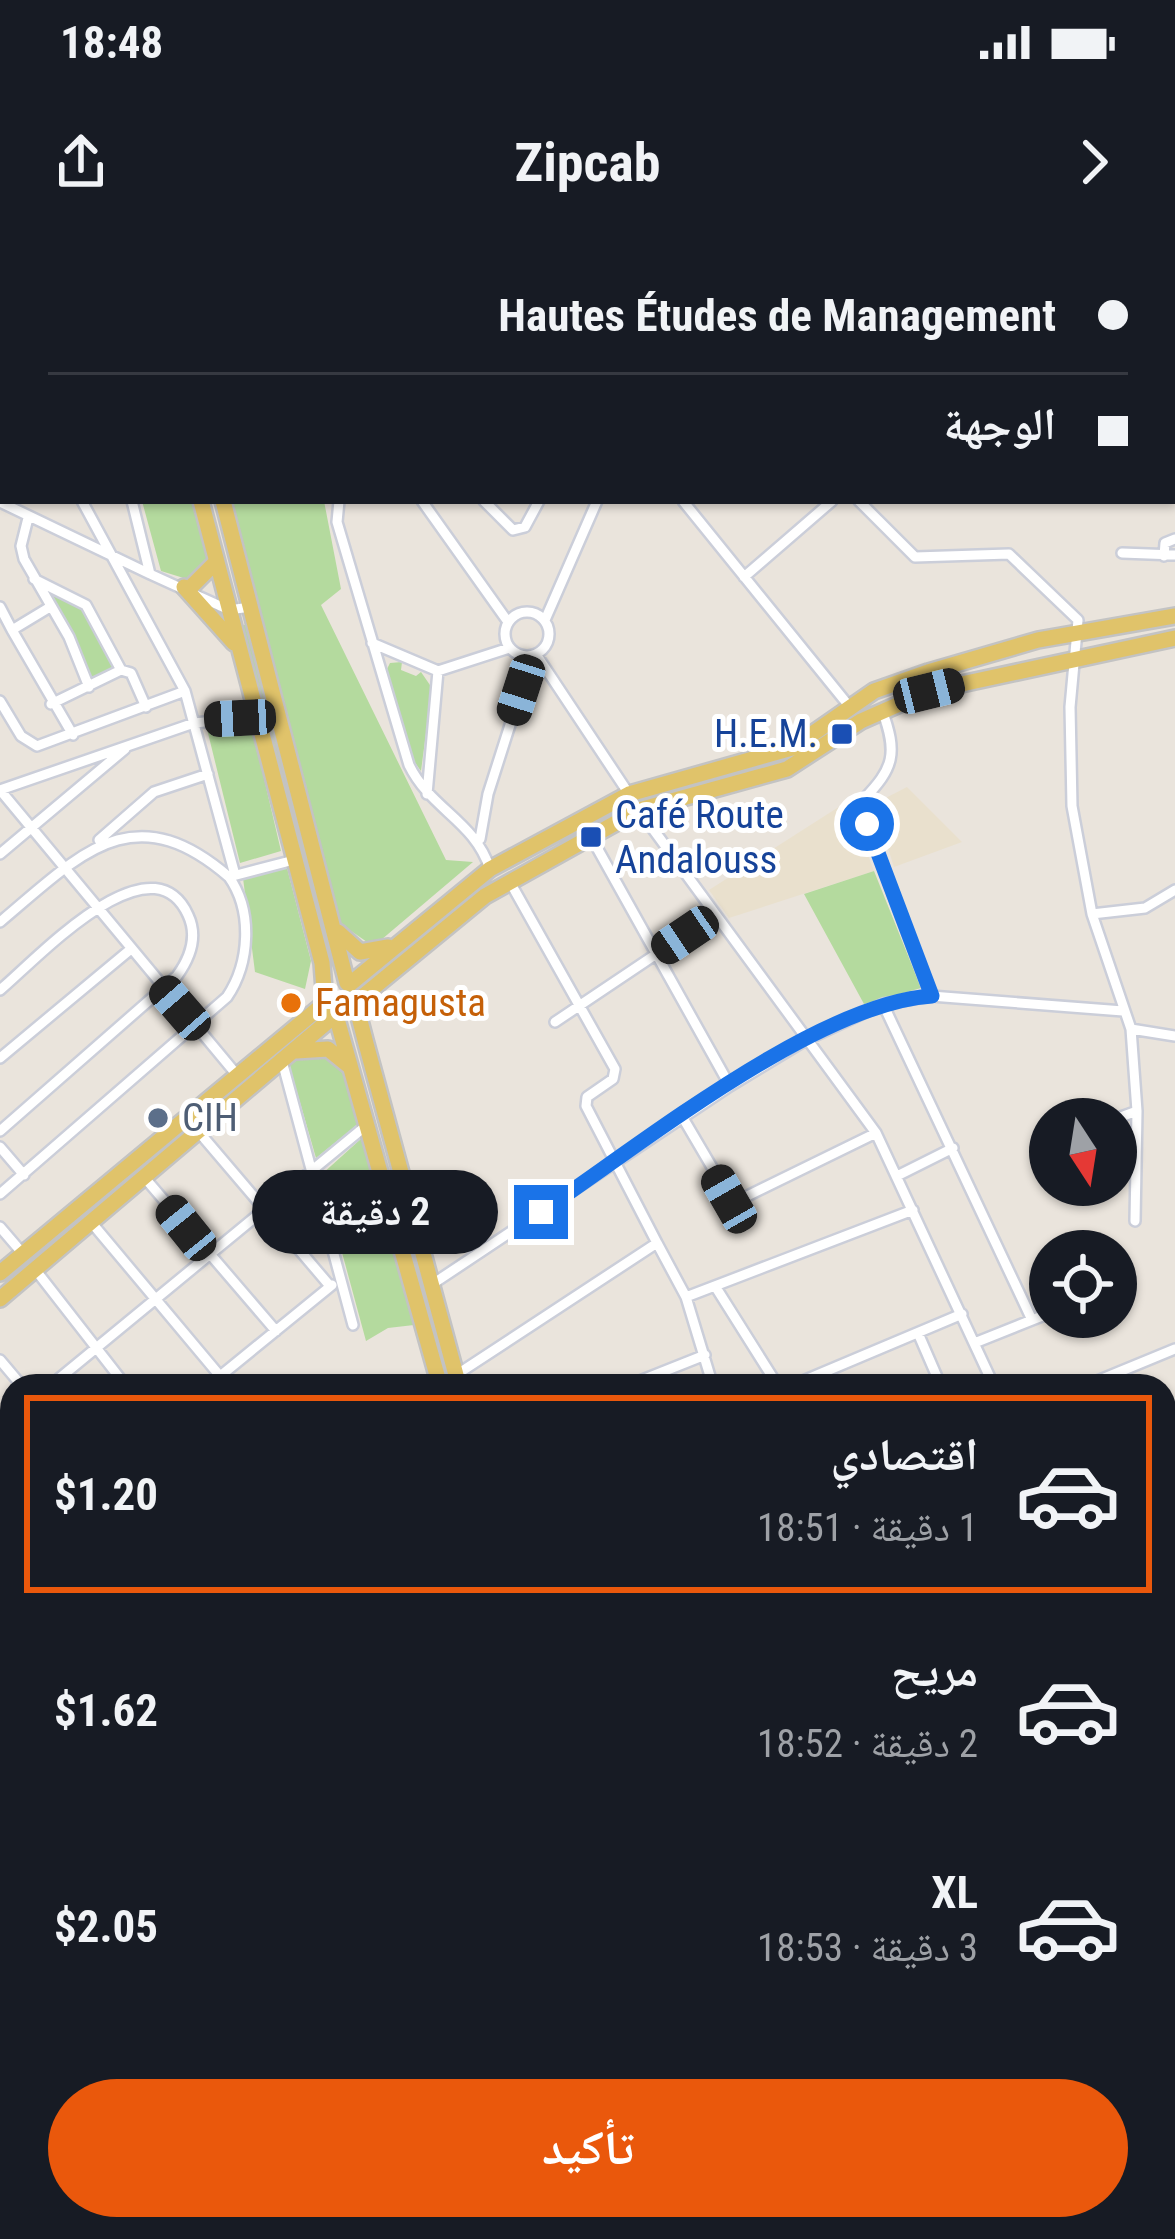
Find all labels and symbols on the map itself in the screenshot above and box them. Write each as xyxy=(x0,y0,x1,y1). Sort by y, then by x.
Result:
car xyxy=(493,650,549,730)
car xyxy=(890,665,968,717)
car xyxy=(203,698,277,738)
place label: H.E.M. xyxy=(714,711,818,757)
marker: H.E.M. xyxy=(829,721,855,747)
place label: Café Route Andalouss xyxy=(615,792,784,883)
route start xyxy=(840,797,894,851)
marker: Café Route Andalouss xyxy=(578,824,604,850)
car xyxy=(645,900,725,970)
car xyxy=(143,969,217,1047)
place label: Famagusta xyxy=(315,980,486,1026)
marker: Famagusta xyxy=(278,990,304,1016)
place label: CIH xyxy=(182,1095,238,1141)
north arrow xyxy=(1029,1098,1137,1206)
marker: CIH xyxy=(145,1105,171,1131)
car xyxy=(695,1159,763,1239)
callout: 2 دقيقة xyxy=(253,1170,499,1254)
route end xyxy=(514,1185,568,1239)
car xyxy=(149,1189,223,1267)

